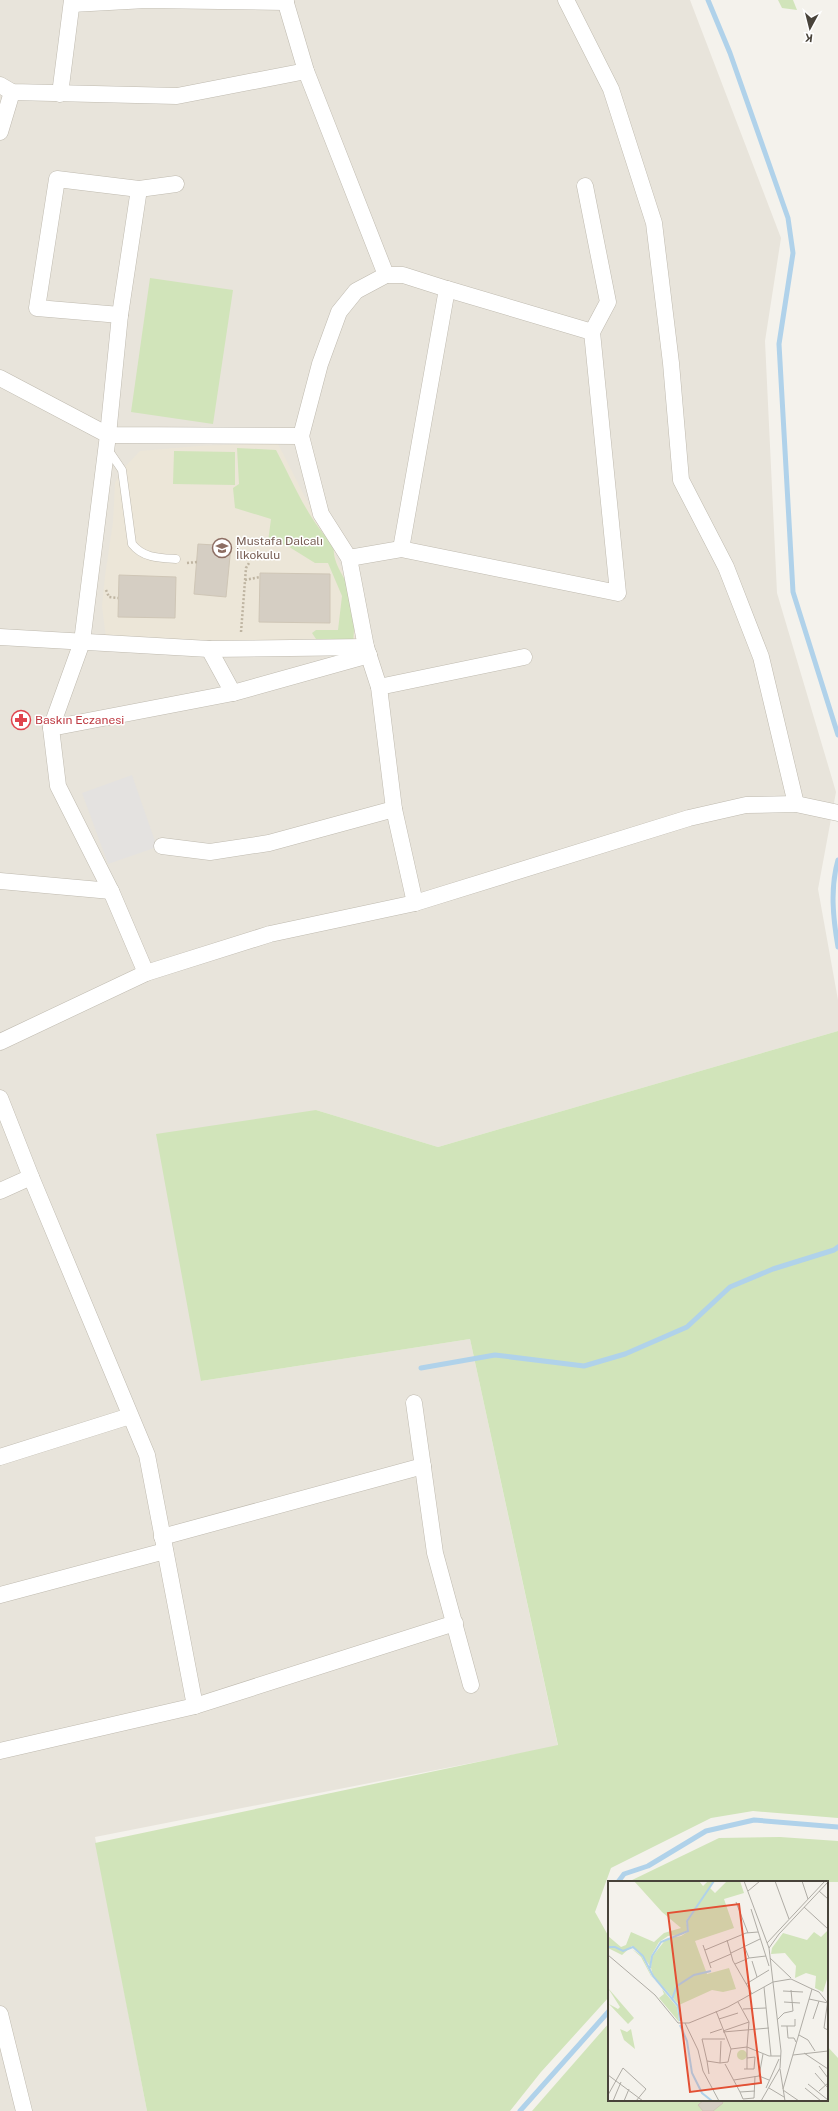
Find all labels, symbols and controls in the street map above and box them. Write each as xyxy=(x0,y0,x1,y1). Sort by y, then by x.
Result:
north arrow xyxy=(790,8,830,48)
text: K xyxy=(804,31,813,44)
place label: Mustafa Dalcalı İlkokulu xyxy=(236,534,323,562)
school or university icon: Mustafa Dalcalı İlkokulu xyxy=(211,537,233,559)
pharmacy icon: Baskın Eczanesi xyxy=(10,709,32,731)
place label: Baskın Eczanesi xyxy=(35,713,124,727)
inset map xyxy=(608,1881,828,2101)

